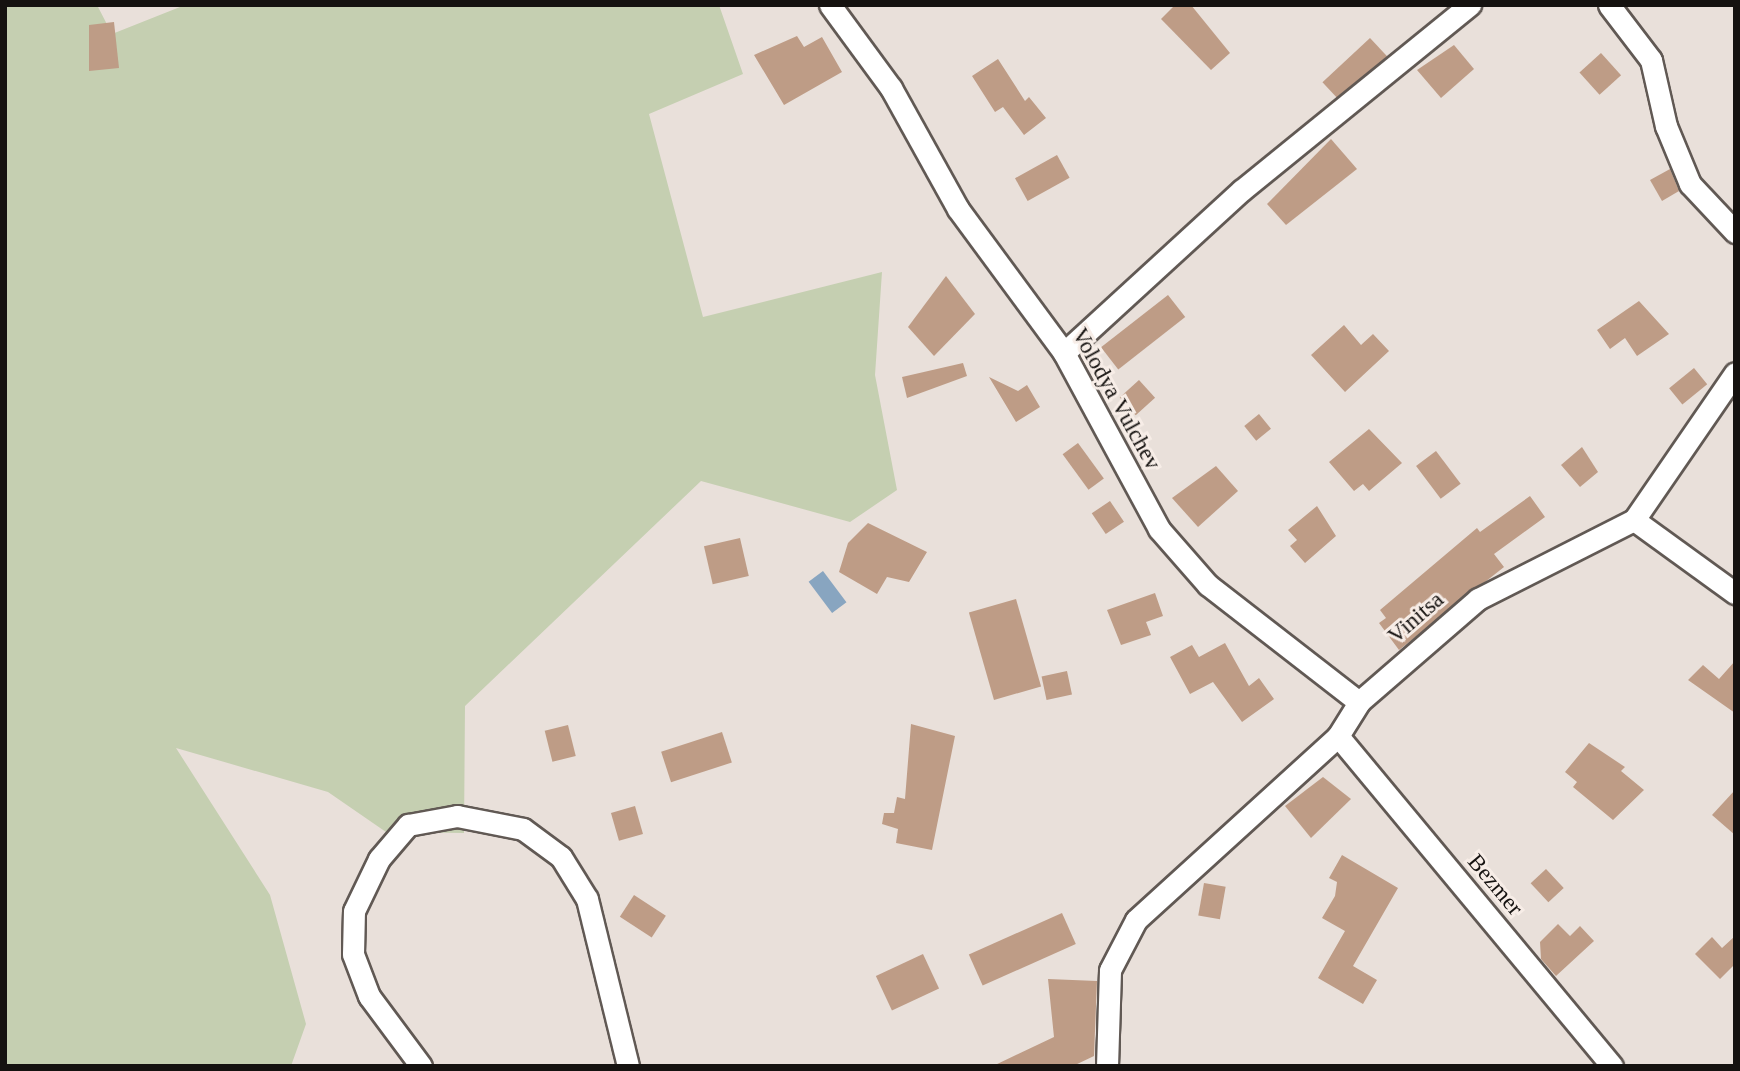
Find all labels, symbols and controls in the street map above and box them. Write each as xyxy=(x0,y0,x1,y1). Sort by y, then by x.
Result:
street label: Volodya Vulchev xyxy=(1066,323,1166,475)
street label: Vinitsa xyxy=(1382,586,1450,650)
street label: Bezmer xyxy=(1461,849,1529,921)

